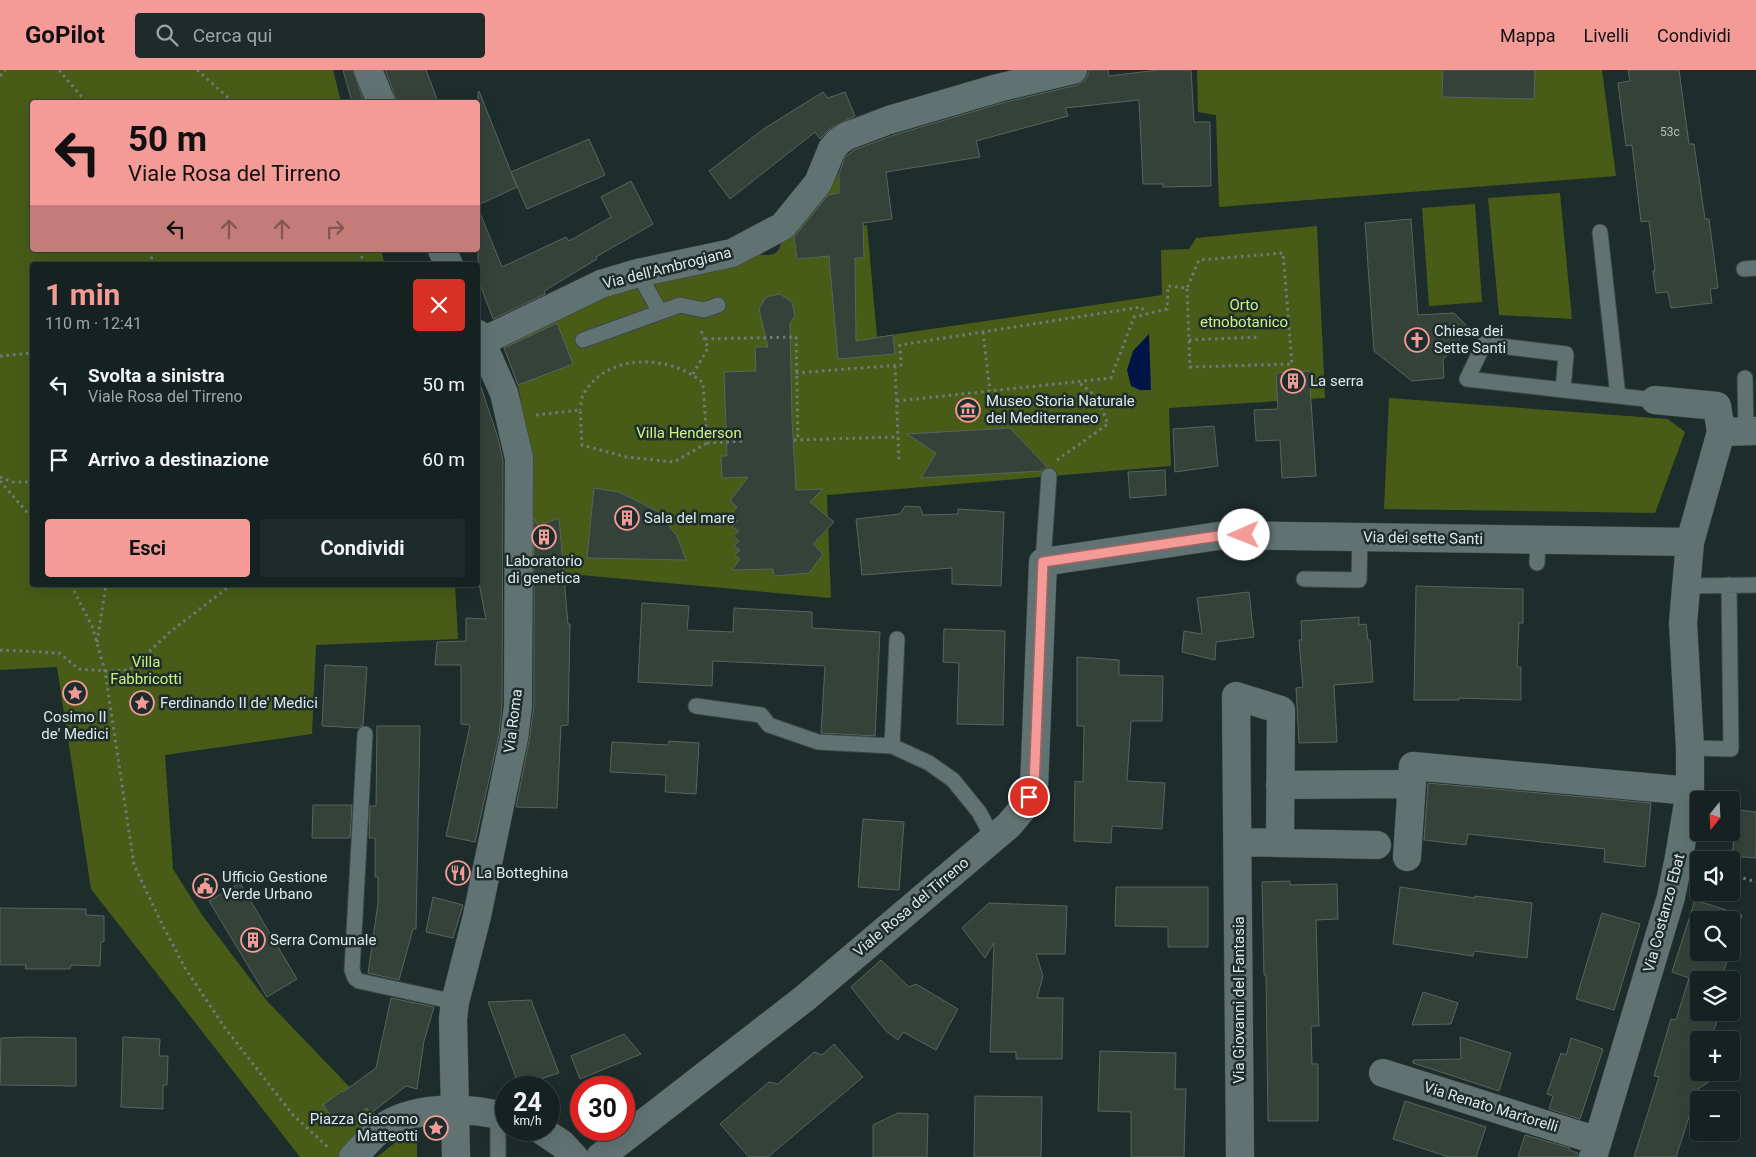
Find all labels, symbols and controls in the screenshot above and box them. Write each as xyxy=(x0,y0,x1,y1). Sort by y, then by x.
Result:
search box xyxy=(135,13,485,58)
text: GoPilot xyxy=(25,21,105,49)
icon: search xyxy=(153,21,181,49)
text: Cerca qui xyxy=(193,24,272,47)
text: Mappa xyxy=(1500,25,1556,46)
text: Livelli xyxy=(1584,25,1629,46)
text: Condividi xyxy=(1657,25,1731,46)
text: 50 m xyxy=(128,119,207,160)
icon: left xyxy=(45,120,110,185)
house number: 53c xyxy=(1660,125,1680,139)
text: Viale Rosa del Tirreno xyxy=(128,161,341,186)
icon: left xyxy=(162,215,190,243)
icon: ahead xyxy=(215,215,243,243)
icon: ahead xyxy=(268,215,296,243)
icon: right xyxy=(321,215,349,243)
street label: Via dell'Ambrogiana xyxy=(601,243,733,293)
text: 1 min xyxy=(45,277,120,312)
button: close xyxy=(413,279,465,331)
park label: Orto etnobotanico xyxy=(1200,296,1288,331)
text: 110 m · 12:41 xyxy=(45,314,142,333)
place label: Chiesa dei Sette Santi xyxy=(1434,322,1506,357)
church icon: Chiesa dei Sette Santi xyxy=(1404,327,1430,353)
text: Svolta a sinistra xyxy=(88,364,225,387)
building icon: La serra xyxy=(1280,368,1306,394)
icon: left xyxy=(45,371,73,399)
place label: La serra xyxy=(1310,372,1364,390)
text: 50 m xyxy=(422,373,465,396)
text: Viale Rosa del Tirreno xyxy=(88,387,243,406)
place label: Museo Storia Naturale del Mediterraneo xyxy=(986,392,1135,427)
museum icon: Museo Storia Naturale del Mediterraneo xyxy=(955,397,981,423)
park label: Villa Henderson xyxy=(636,424,742,442)
icon: arrive xyxy=(45,446,73,474)
text: Arrivo a destinazione xyxy=(88,448,269,471)
text: 60 m xyxy=(422,448,465,471)
building icon: Sala del mare xyxy=(614,505,640,531)
position arrow xyxy=(1217,508,1269,560)
place label: Sala del mare xyxy=(644,509,735,527)
button: Esci xyxy=(45,519,250,577)
button: Condividi xyxy=(260,519,465,577)
building icon: Laboratorio di genetica xyxy=(531,524,557,550)
street label: Via dei sette Santi xyxy=(1363,528,1483,548)
place label: Laboratorio di genetica xyxy=(506,552,582,587)
park label: Villa Fabbricotti xyxy=(110,653,182,688)
place icon: Cosimo II de' Medici xyxy=(62,680,88,706)
street label: Via Roma xyxy=(500,688,526,754)
place icon: Ferdinando II de' Medici xyxy=(129,690,155,716)
place label: Ferdinando II de' Medici xyxy=(160,694,318,712)
place label: Cosimo II de' Medici xyxy=(41,708,109,743)
pin xyxy=(1008,776,1050,818)
icon: arrive xyxy=(1015,783,1043,811)
north arrow xyxy=(1690,791,1740,841)
map controls xyxy=(1690,791,1740,1141)
button: sound xyxy=(1690,851,1740,901)
street label: Via Costanzo Ebat xyxy=(1640,852,1689,974)
street label: Viale Rosa del Tirreno xyxy=(850,853,972,961)
restaurant icon: La Botteghina xyxy=(445,860,471,886)
place label: La Botteghina xyxy=(476,864,568,882)
place label: Ufficio Gestione Verde Urbano xyxy=(222,868,328,903)
public building icon: Ufficio Gestione Verde Urbano xyxy=(192,873,218,899)
button: search xyxy=(1690,911,1740,961)
street label: Via Giovanni del Fantasia xyxy=(1230,916,1248,1084)
building icon: Serra Comunale xyxy=(240,927,266,953)
place label: Serra Comunale xyxy=(270,931,376,949)
button: layers xyxy=(1690,971,1740,1021)
button: + xyxy=(1690,1031,1740,1081)
speed limit sign: 30 xyxy=(570,1076,635,1141)
street label: Via Renato Martorelli xyxy=(1422,1078,1560,1136)
text: 24 xyxy=(513,1088,542,1117)
button: − xyxy=(1690,1091,1740,1141)
place label: Piazza Giacomo Matteotti xyxy=(310,1110,418,1145)
text: km/h xyxy=(513,1114,542,1128)
place icon: Piazza Giacomo Matteotti xyxy=(423,1115,449,1141)

